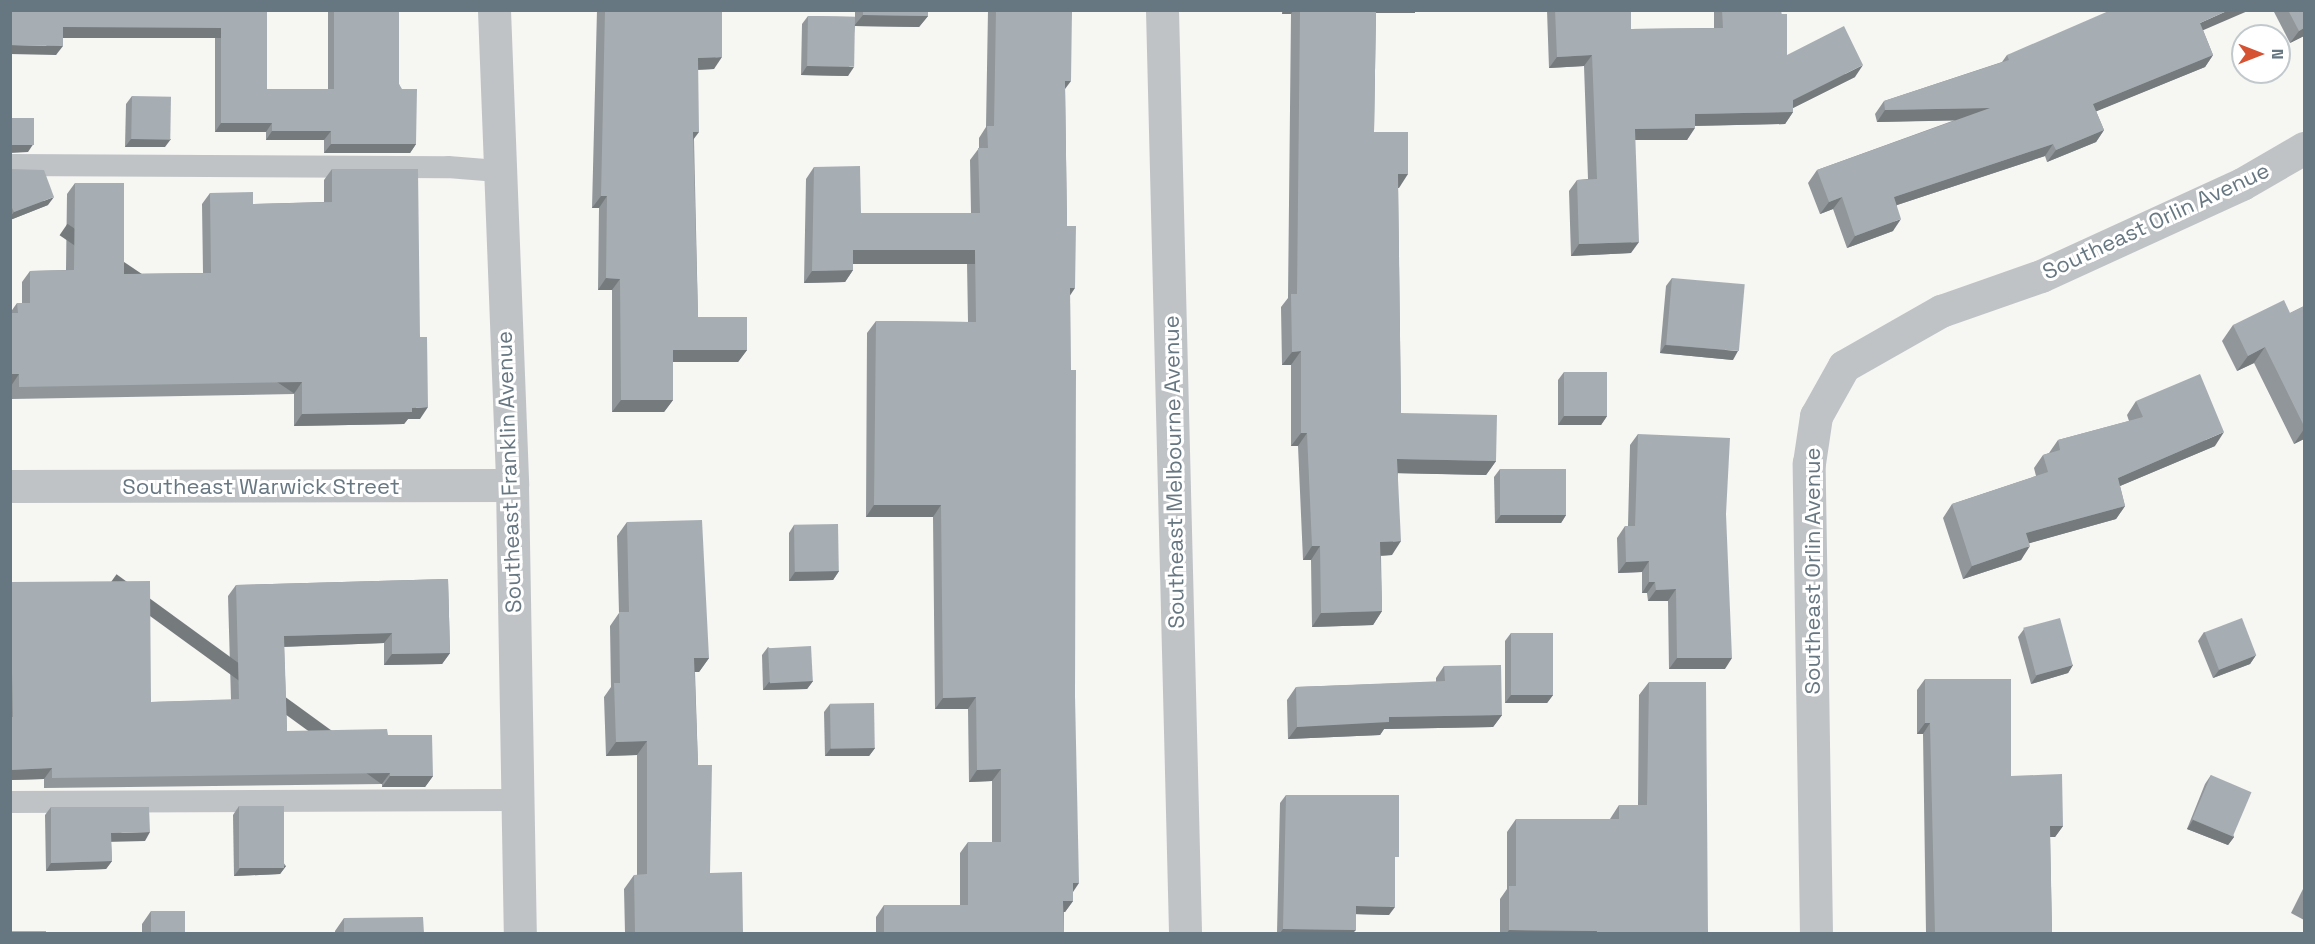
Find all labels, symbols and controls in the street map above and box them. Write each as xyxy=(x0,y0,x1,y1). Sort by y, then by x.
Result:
north arrow xyxy=(2231,24,2291,84)
text: N xyxy=(2267,49,2288,59)
street label: Southeast Orlin Avenue xyxy=(2038,157,2274,285)
street label: Southeast Melbourne Avenue xyxy=(1158,315,1190,629)
street label: Southeast Franklin Avenue xyxy=(491,331,527,613)
street label: Southeast Orlin Avenue xyxy=(1800,447,1826,695)
street label: Southeast Warwick Street xyxy=(122,474,400,500)

